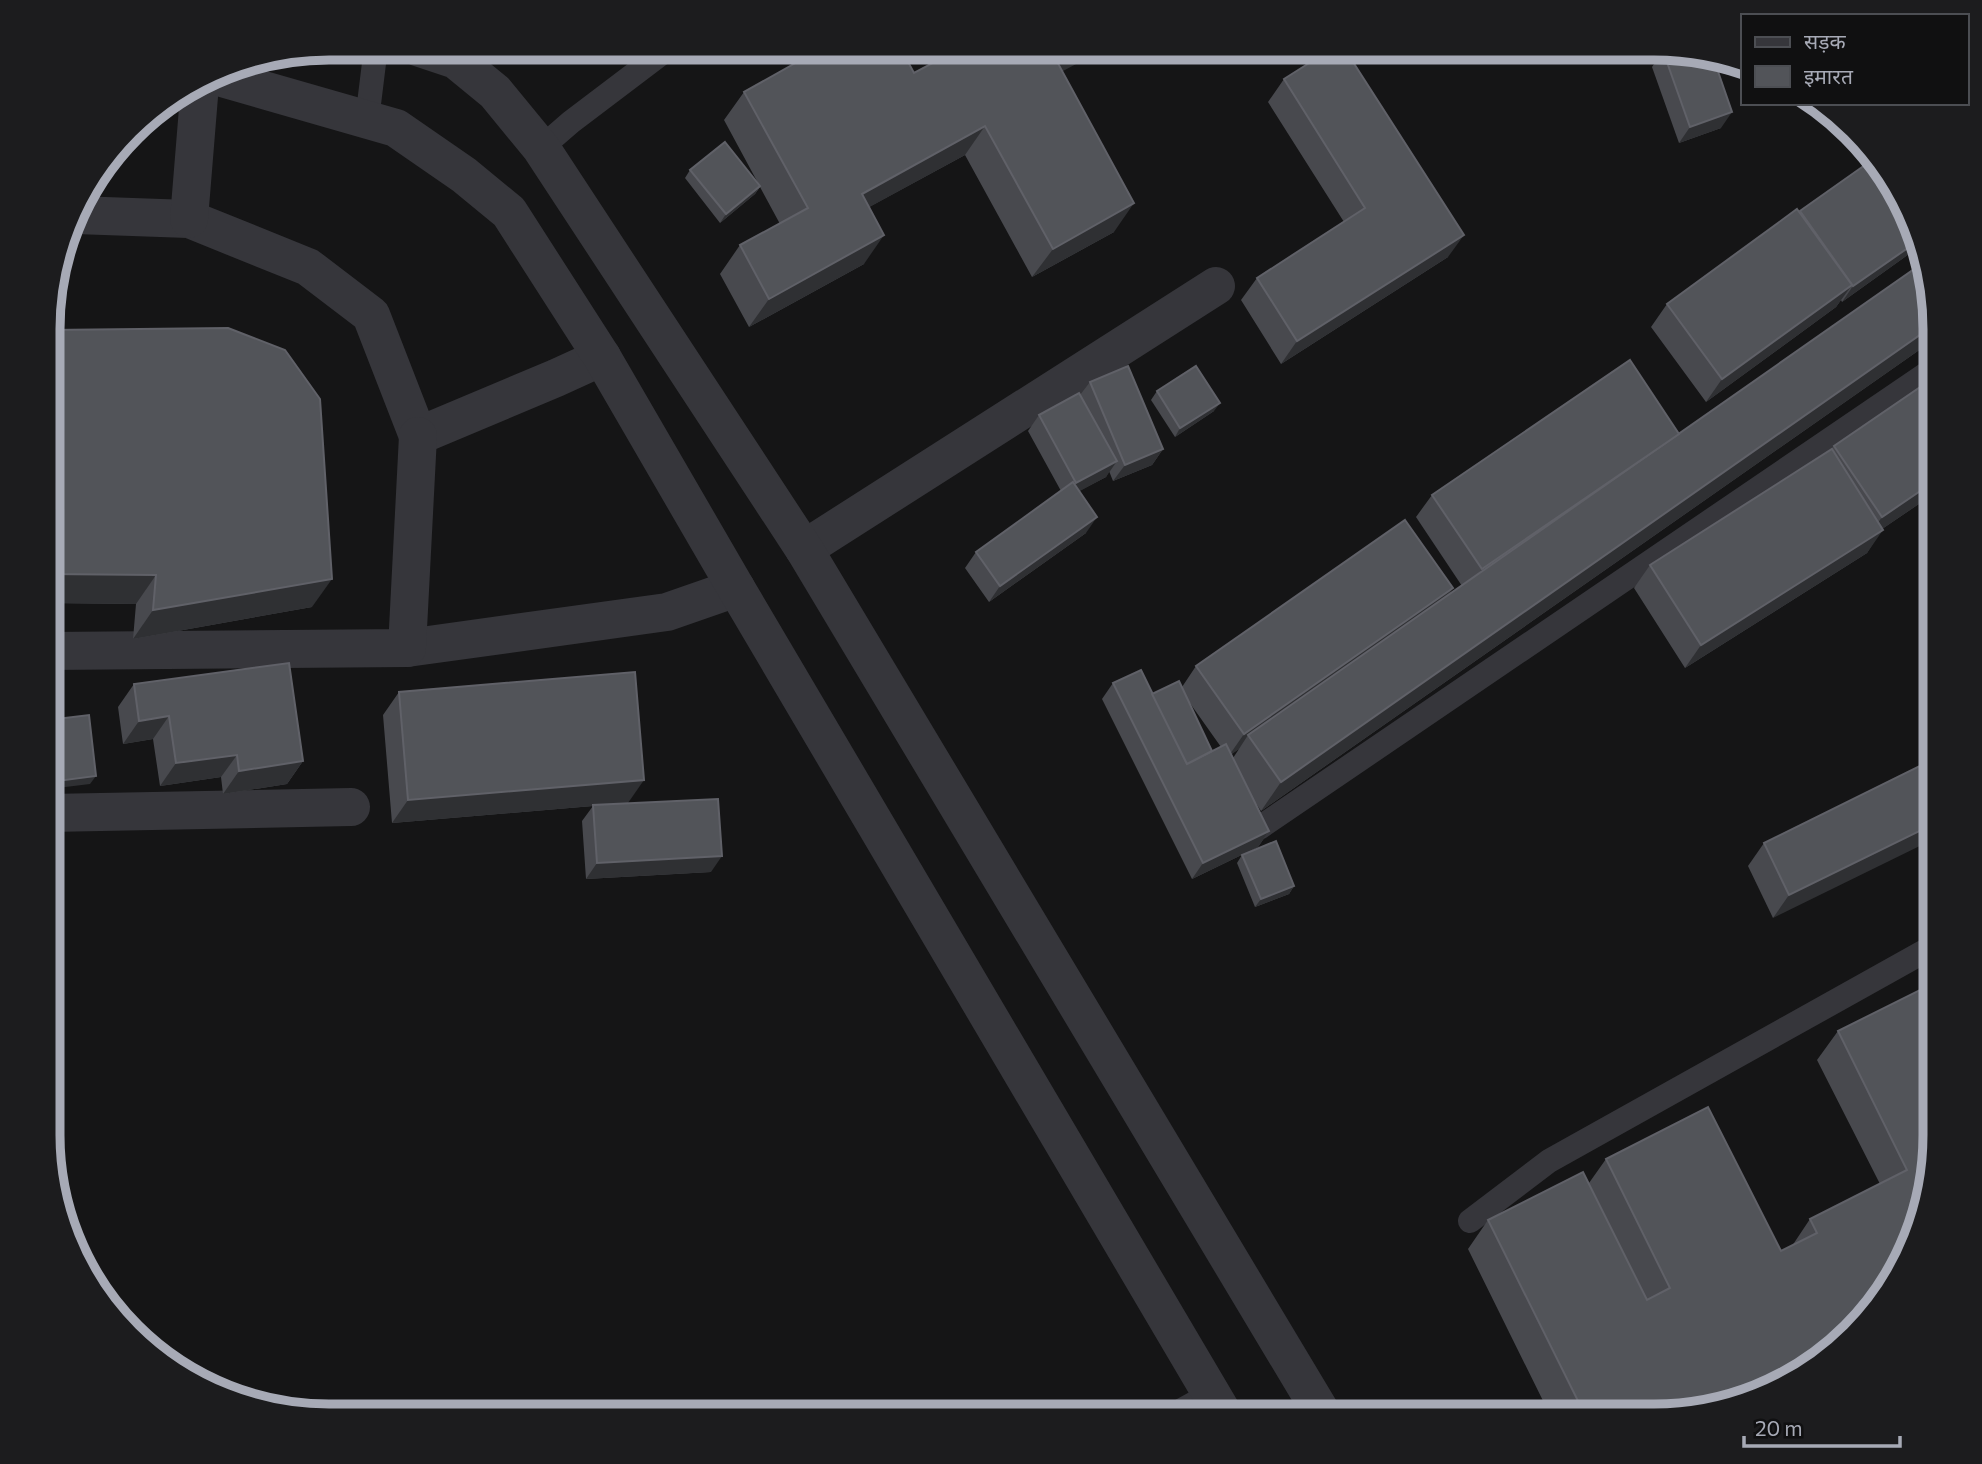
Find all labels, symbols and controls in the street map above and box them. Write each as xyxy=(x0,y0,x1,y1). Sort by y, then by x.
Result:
legend xyxy=(1741,14,1968,105)
text: सड़क xyxy=(1804,28,1846,53)
text: इमारत xyxy=(1804,63,1854,88)
scale bar xyxy=(1744,1404,1900,1448)
text: 20 m xyxy=(1755,1415,1803,1440)

